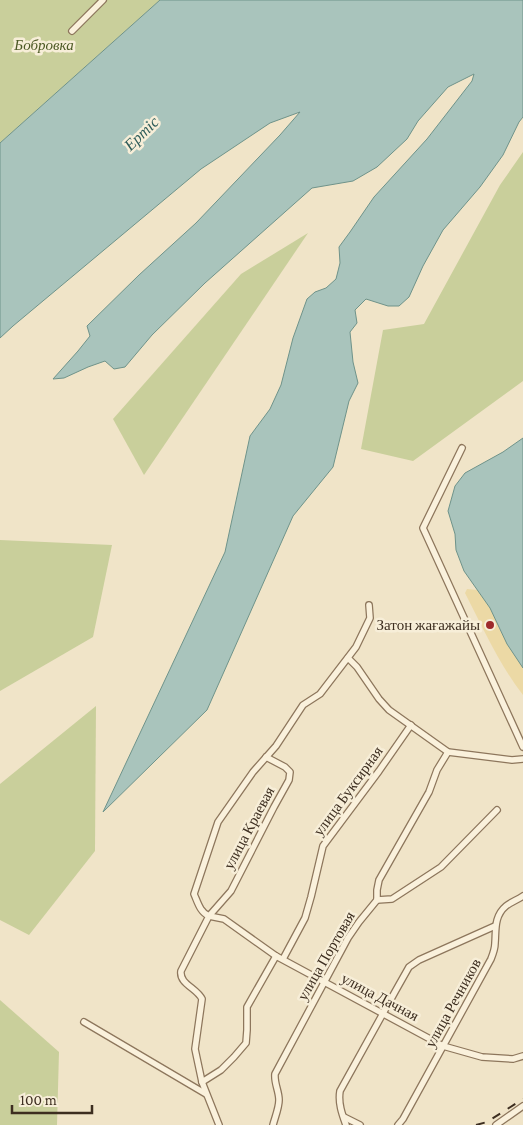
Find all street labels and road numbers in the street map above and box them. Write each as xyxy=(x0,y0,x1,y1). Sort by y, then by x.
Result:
street label: улица Буксирная xyxy=(310,743,386,839)
street label: улица Краевая xyxy=(221,784,277,872)
street label: улица Портовая xyxy=(294,909,358,1003)
street label: улица Речников xyxy=(422,956,484,1050)
street label: улица Дачная xyxy=(339,970,421,1024)

